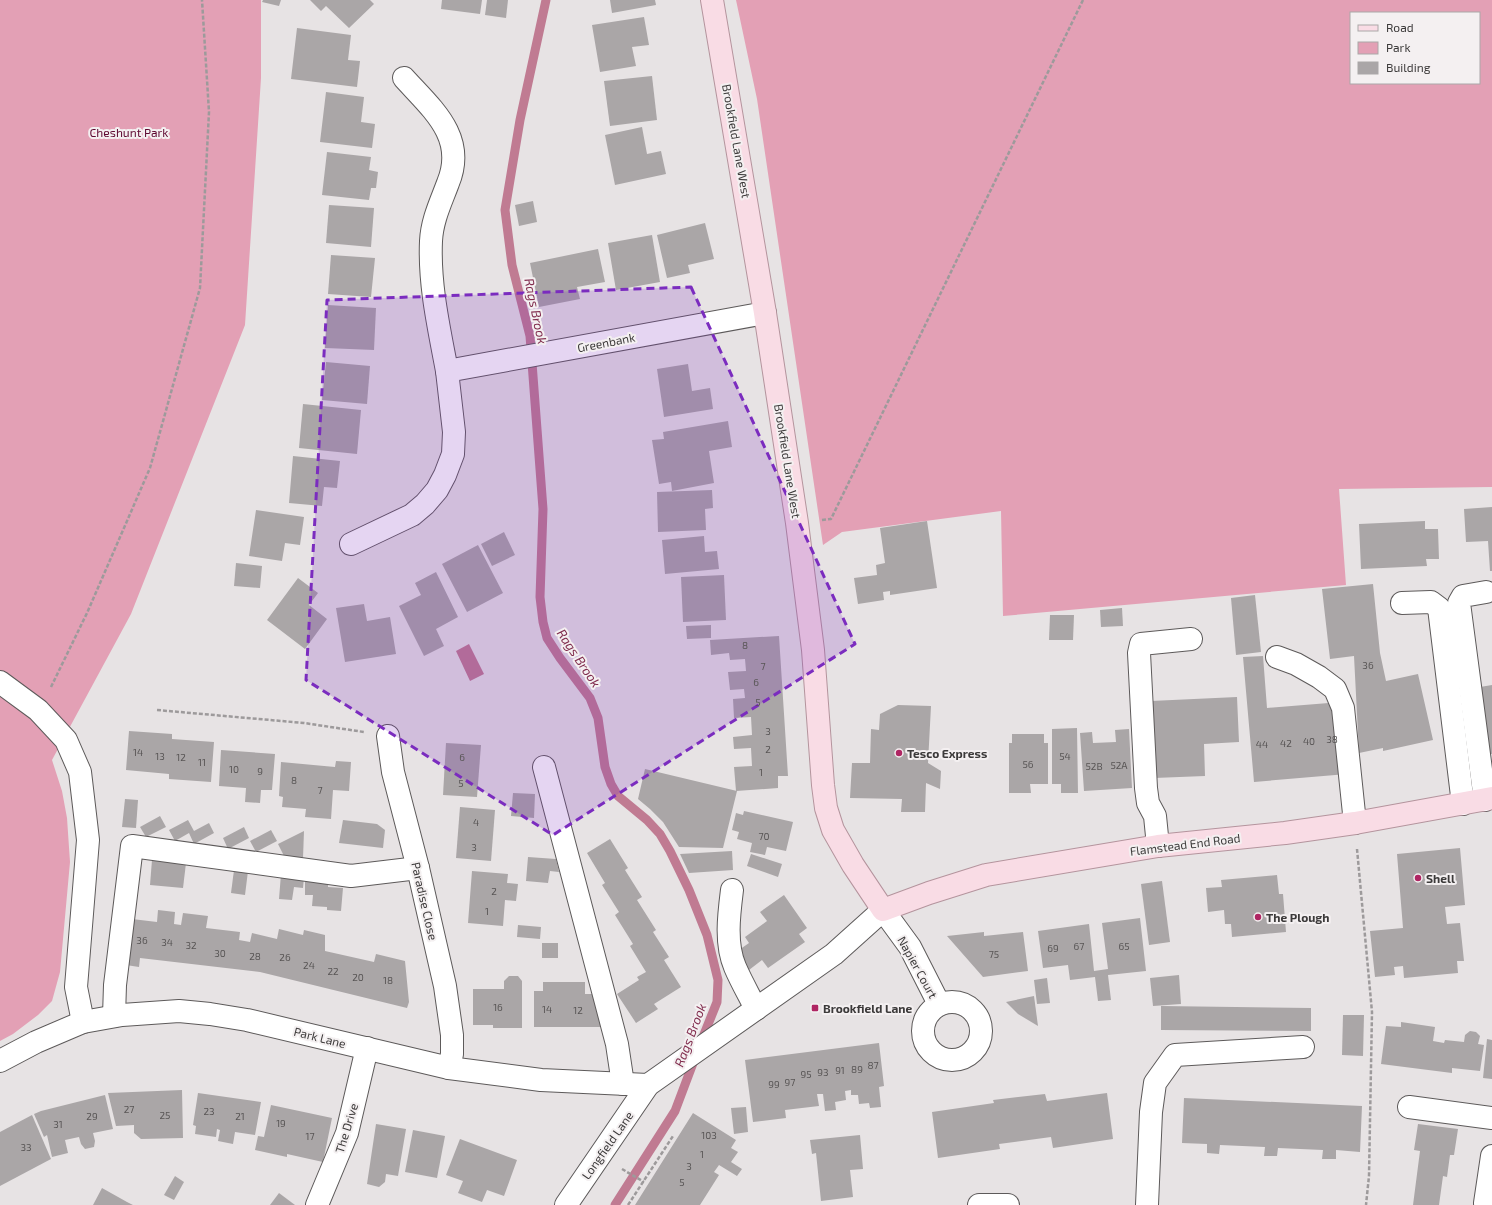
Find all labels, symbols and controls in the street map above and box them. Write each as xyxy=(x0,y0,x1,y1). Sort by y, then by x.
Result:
legend xyxy=(1350,12,1480,84)
text: Road xyxy=(1386,20,1414,34)
text: Park xyxy=(1386,40,1411,54)
text: Building xyxy=(1386,60,1431,74)
street label: Brookfield Lane West xyxy=(720,83,754,200)
park label: Cheshunt Park xyxy=(90,125,168,139)
water label: Rags Brook xyxy=(521,277,551,346)
street label: Greenbank xyxy=(576,330,636,354)
street label: Brookfield Lane West xyxy=(772,403,804,520)
water label: Rags Brook xyxy=(554,626,604,690)
house number: 8 xyxy=(742,639,748,651)
house number: 36 xyxy=(1362,659,1374,671)
house number: 7 xyxy=(760,660,766,672)
house number: 6 xyxy=(753,676,759,688)
house number: 5 xyxy=(755,696,761,708)
house number: 3 xyxy=(765,725,771,737)
house number: 38 xyxy=(1326,733,1338,745)
house number: 40 xyxy=(1303,735,1315,747)
house number: 42 xyxy=(1280,737,1292,749)
house number: 44 xyxy=(1256,738,1268,750)
house number: 2 xyxy=(765,743,771,755)
house number: 14 xyxy=(133,746,143,758)
place label: Tesco Express xyxy=(907,746,987,760)
marker: Tesco Express xyxy=(894,748,904,758)
house number: 13 xyxy=(155,750,165,762)
house number: 54 xyxy=(1059,750,1071,762)
house number: 12 xyxy=(176,751,186,763)
house number: 6 xyxy=(459,751,465,763)
house number: 11 xyxy=(198,756,206,768)
house number: 56 xyxy=(1022,758,1034,770)
house number: 52A xyxy=(1110,759,1128,771)
house number: 52B xyxy=(1085,760,1103,772)
house number: 10 xyxy=(229,763,239,775)
house number: 9 xyxy=(257,765,263,777)
house number: 1 xyxy=(759,766,763,778)
house number: 8 xyxy=(291,774,297,786)
house number: 5 xyxy=(458,777,464,789)
house number: 7 xyxy=(317,784,323,796)
house number: 4 xyxy=(473,816,479,828)
house number: 70 xyxy=(758,830,770,842)
street label: Flamstead End Road xyxy=(1129,830,1241,858)
house number: 3 xyxy=(471,841,477,853)
street label: Paradise Close xyxy=(409,861,441,941)
place label: Shell xyxy=(1426,871,1455,885)
marker: Shell xyxy=(1413,873,1423,883)
house number: 2 xyxy=(491,885,497,897)
house number: 1 xyxy=(485,905,489,917)
place label: The Plough xyxy=(1266,910,1330,924)
marker: The Plough xyxy=(1253,912,1263,922)
house number: 36 xyxy=(136,934,148,946)
street label: Napier Court xyxy=(895,934,941,1001)
house number: 34 xyxy=(161,936,173,948)
house number: 32 xyxy=(185,939,197,951)
house number: 67 xyxy=(1074,940,1084,952)
house number: 65 xyxy=(1118,940,1130,952)
house number: 69 xyxy=(1047,942,1059,954)
house number: 30 xyxy=(214,947,226,959)
house number: 75 xyxy=(989,948,999,960)
house number: 28 xyxy=(249,950,261,962)
house number: 26 xyxy=(279,951,291,963)
house number: 24 xyxy=(303,959,315,971)
house number: 22 xyxy=(327,965,339,977)
house number: 20 xyxy=(352,971,364,983)
house number: 18 xyxy=(383,974,393,986)
house number: 16 xyxy=(493,1001,503,1013)
water label: Rags Brook xyxy=(671,1001,710,1069)
place label: Brookfield Lane xyxy=(823,1001,913,1015)
house number: 14 xyxy=(542,1003,552,1015)
marker: Brookfield Lane xyxy=(810,1003,820,1013)
house number: 12 xyxy=(573,1004,583,1016)
street label: Park Lane xyxy=(292,1024,348,1050)
house number: 87 xyxy=(867,1059,879,1071)
house number: 89 xyxy=(851,1063,863,1075)
house number: 91 xyxy=(835,1064,845,1076)
house number: 93 xyxy=(817,1066,829,1078)
house number: 95 xyxy=(800,1068,812,1080)
house number: 97 xyxy=(785,1076,795,1088)
house number: 99 xyxy=(768,1078,780,1090)
street label: The Drive xyxy=(332,1101,360,1155)
house number: 27 xyxy=(124,1103,134,1115)
house number: 23 xyxy=(203,1105,215,1117)
street label: Longfield Lane xyxy=(578,1108,636,1182)
house number: 25 xyxy=(160,1109,170,1121)
house number: 29 xyxy=(86,1110,98,1122)
house number: 21 xyxy=(235,1110,245,1122)
house number: 19 xyxy=(276,1117,286,1129)
house number: 31 xyxy=(53,1118,63,1130)
house number: 103 xyxy=(701,1129,717,1141)
house number: 17 xyxy=(305,1130,315,1142)
house number: 33 xyxy=(20,1141,32,1153)
house number: 1 xyxy=(700,1148,704,1160)
house number: 3 xyxy=(686,1160,692,1172)
house number: 5 xyxy=(679,1176,685,1188)

